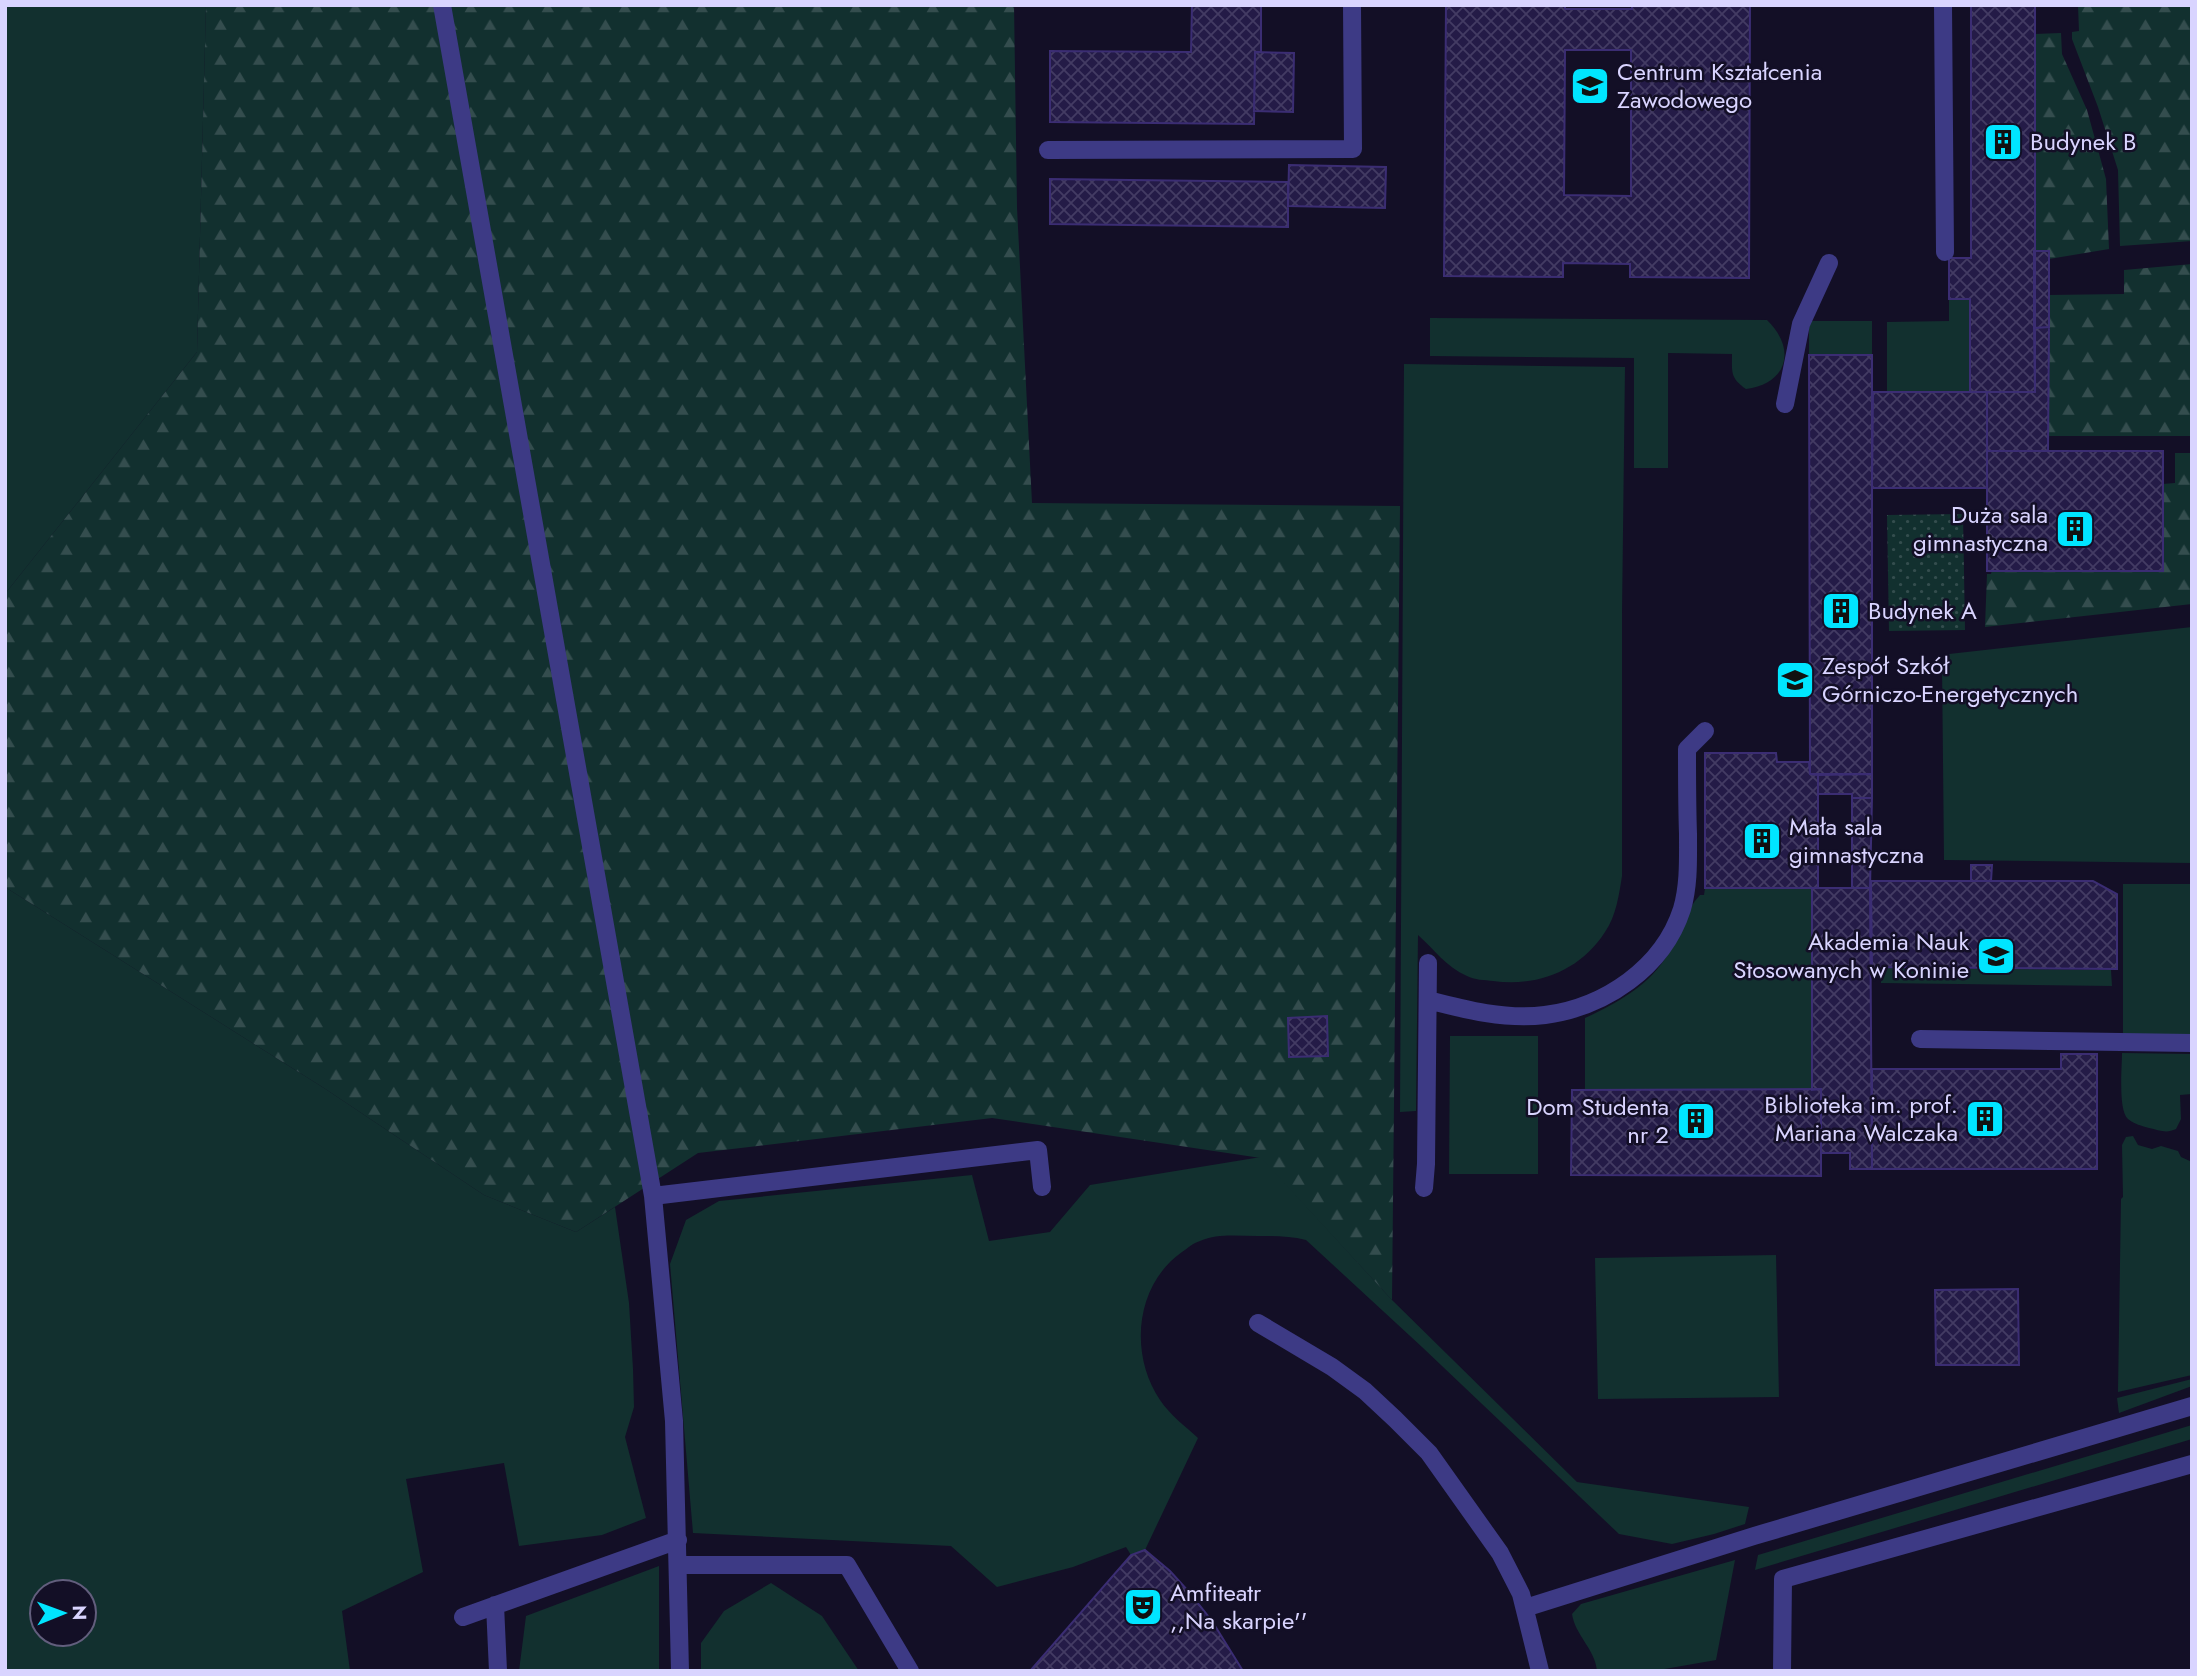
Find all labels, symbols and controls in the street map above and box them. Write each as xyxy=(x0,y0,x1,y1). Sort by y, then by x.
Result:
place label: Centrum Kształcenia Zawodowego xyxy=(1617,54,1822,117)
school or university icon: Centrum Kształcenia Zawodowego xyxy=(1569,65,1611,107)
building icon: Budynek B xyxy=(1982,121,2024,163)
place label: Budynek B xyxy=(2030,124,2136,159)
place label: Duża sala gimnastyczna xyxy=(1913,497,2048,560)
building icon: Duża sala gimnastyczna xyxy=(2054,508,2096,550)
building icon: Budynek A xyxy=(1820,590,1862,632)
place label: Budynek A xyxy=(1868,593,1977,628)
place label: Zespół Szkół Górniczo-Energetycznych xyxy=(1822,648,2078,711)
school or university icon: Zespół Szkół Górniczo-Energetycznych xyxy=(1774,659,1816,701)
place label: Mała sala gimnastyczna xyxy=(1789,809,1924,872)
building icon: Mała sala gimnastyczna xyxy=(1741,820,1783,862)
place label: Akademia Nauk Stosowanych w Koninie xyxy=(1733,924,1969,987)
school or university icon: Akademia Nauk Stosowanych w Koninie xyxy=(1975,935,2017,977)
place label: Biblioteka im. prof. Mariana Walczaka xyxy=(1764,1087,1958,1150)
place label: Dom Studenta nr 2 xyxy=(1526,1089,1669,1152)
building icon: Biblioteka im. prof. Mariana Walczaka xyxy=(1964,1098,2006,1140)
building icon: Dom Studenta nr 2 xyxy=(1675,1100,1717,1142)
place label: Amfiteatr ,,Na skarpie'' xyxy=(1170,1575,1307,1638)
north arrow xyxy=(28,1578,98,1648)
theatre icon: Amfiteatr ,,Na skarpie'' xyxy=(1122,1586,1164,1628)
text: N xyxy=(66,1605,93,1620)

